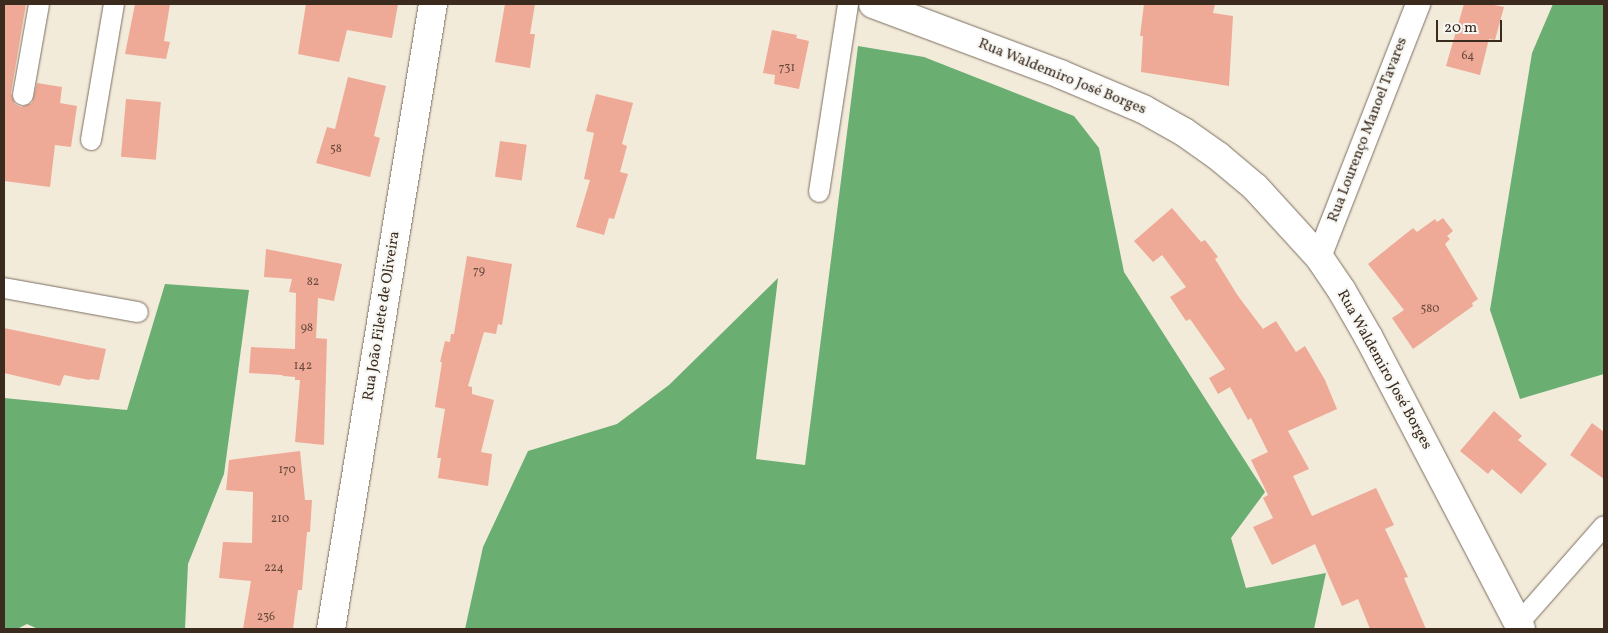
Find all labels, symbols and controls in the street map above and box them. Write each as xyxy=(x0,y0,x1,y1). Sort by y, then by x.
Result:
scale bar xyxy=(1438,10,1504,42)
text: 20 m xyxy=(1444,18,1477,39)
street label: Rua Waldemiro José Borges xyxy=(975,35,1149,119)
street label: Rua Lourenço Manoel Tavares xyxy=(1324,35,1412,225)
house number: 64 xyxy=(1462,50,1474,64)
house number: 731 xyxy=(779,62,795,76)
house number: 58 xyxy=(330,143,342,157)
street label: Rua João Filete de Oliveira xyxy=(360,230,404,402)
house number: 79 xyxy=(473,265,485,279)
house number: 82 xyxy=(307,276,319,290)
street label: Rua Waldemiro José Borges xyxy=(1332,287,1436,453)
house number: 580 xyxy=(1420,303,1440,317)
house number: 98 xyxy=(301,322,313,336)
house number: 142 xyxy=(294,360,312,374)
house number: 170 xyxy=(278,464,296,478)
house number: 210 xyxy=(271,513,289,527)
house number: 224 xyxy=(264,562,284,576)
house number: 236 xyxy=(257,611,275,625)

